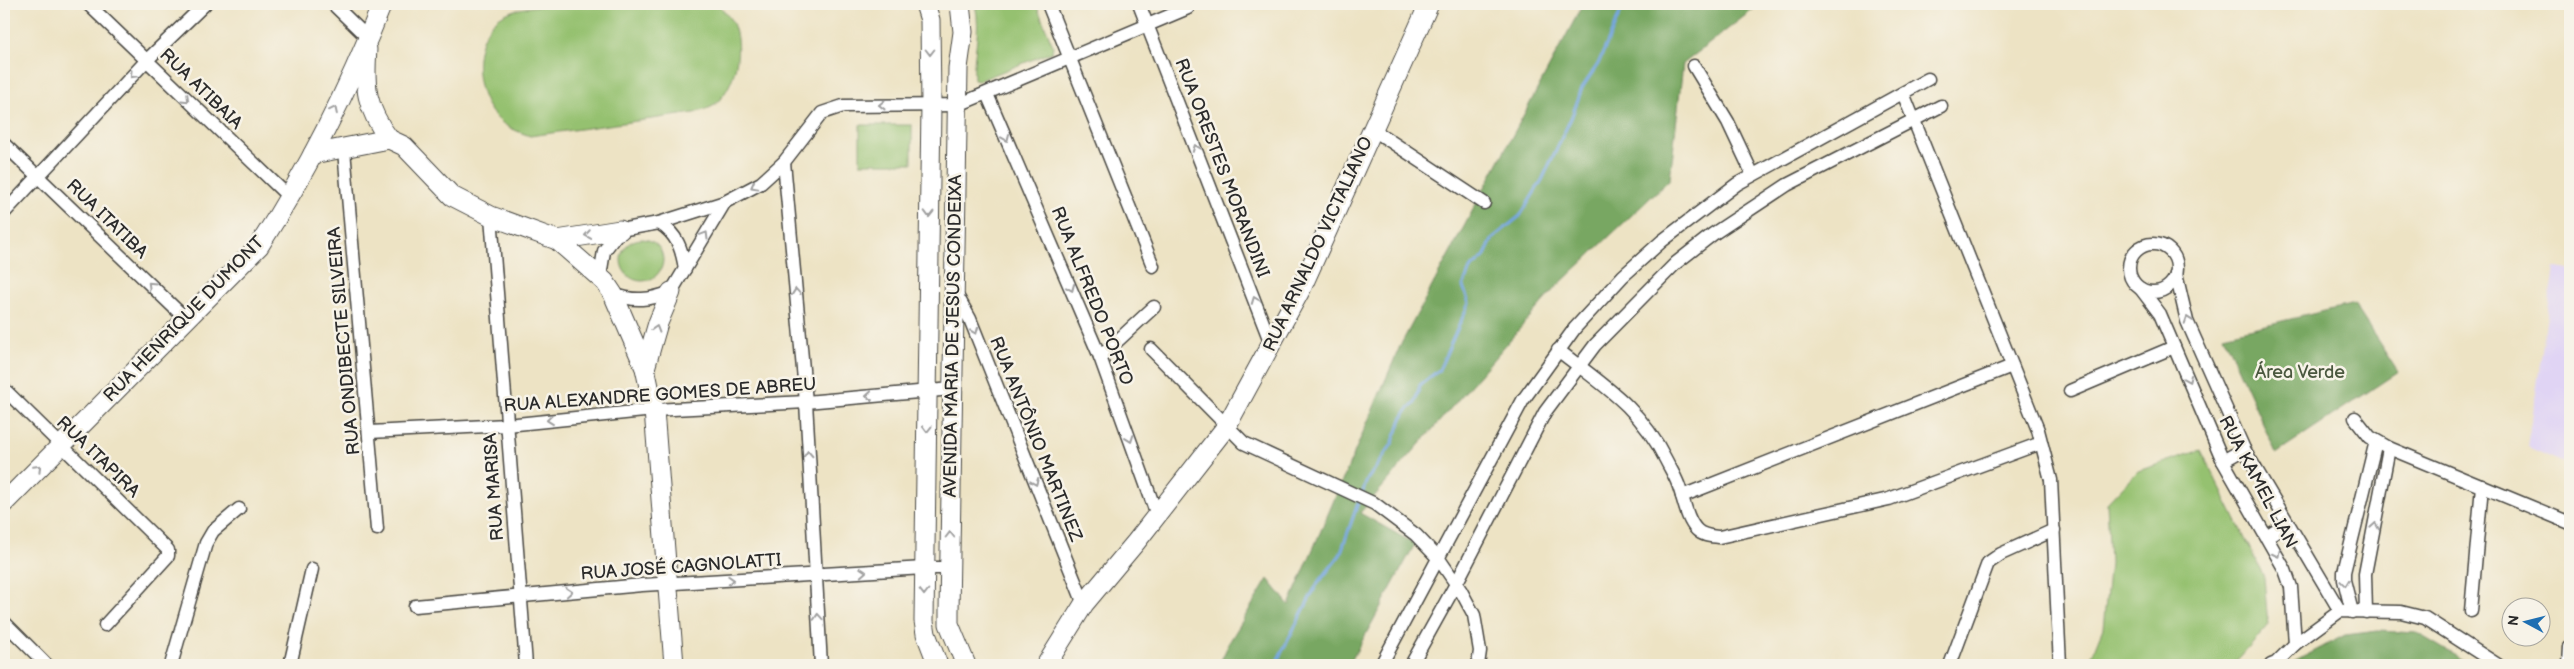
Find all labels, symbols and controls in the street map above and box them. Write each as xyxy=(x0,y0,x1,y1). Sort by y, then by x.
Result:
street label: RUA ATIBAIA xyxy=(155,44,247,134)
one-way arrow xyxy=(925,48,935,56)
street label: RUA ORESTES MORANDINI xyxy=(1170,55,1274,281)
one-way arrow xyxy=(130,70,139,79)
one-way arrow xyxy=(180,93,189,102)
one-way arrow xyxy=(878,100,886,110)
one-way arrow xyxy=(328,106,338,115)
one-way arrow xyxy=(1000,133,1011,142)
street label: RUA ARNALDO VICTALIANO xyxy=(1259,133,1377,355)
one-way arrow xyxy=(1192,145,1202,153)
street label: AVENIDA MARIA DE JESUS CONDEIXA xyxy=(940,174,966,498)
street label: RUA ITATIBA xyxy=(62,175,152,263)
one-way arrow xyxy=(750,180,759,190)
street label: RUA ALFREDO PORTO xyxy=(1047,204,1137,388)
one-way arrow xyxy=(924,210,934,218)
street label: RUA ONDIBECTE SILVEIRA xyxy=(324,226,364,456)
one-way arrow xyxy=(584,230,593,240)
one-way arrow xyxy=(699,231,709,240)
street label: RUA HENRIQUE DUMONT xyxy=(99,232,269,406)
one-way arrow xyxy=(148,282,157,291)
one-way arrow xyxy=(1064,283,1075,292)
one-way arrow xyxy=(790,288,801,296)
one-way arrow xyxy=(1250,296,1261,305)
one-way arrow xyxy=(2184,316,2194,325)
one-way arrow xyxy=(651,325,661,334)
one-way arrow xyxy=(968,326,979,335)
street label: RUA ANTÔNIO MARTINEZ xyxy=(985,333,1089,545)
park label: Área Verde xyxy=(2255,360,2345,383)
street label: RUA ALEXANDRE GOMES DE ABREU xyxy=(503,374,817,416)
one-way arrow xyxy=(2181,374,2192,383)
one-way arrow xyxy=(864,390,872,401)
street label: RUA ITAPIRA xyxy=(52,412,144,502)
street label: RUA KAMEL LIAN xyxy=(2214,412,2302,552)
one-way arrow xyxy=(545,414,553,425)
one-way arrow xyxy=(922,426,932,433)
street label: RUA MARISA xyxy=(480,432,508,542)
one-way arrow xyxy=(1124,434,1134,443)
one-way arrow xyxy=(803,450,814,458)
one-way arrow xyxy=(32,464,41,473)
one-way arrow xyxy=(1029,477,1039,486)
one-way arrow xyxy=(2369,522,2379,531)
one-way arrow xyxy=(945,531,955,539)
street label: RUA JOSÉ CAGNOLATTI xyxy=(580,548,782,585)
one-way arrow xyxy=(2271,549,2281,558)
one-way arrow xyxy=(860,566,868,577)
one-way arrow xyxy=(727,574,735,585)
one-way arrow xyxy=(2340,578,2350,587)
one-way arrow xyxy=(565,587,573,598)
one-way arrow xyxy=(919,588,929,596)
north arrow xyxy=(2502,596,2552,646)
one-way arrow xyxy=(812,612,823,620)
text: N xyxy=(2505,614,2523,627)

